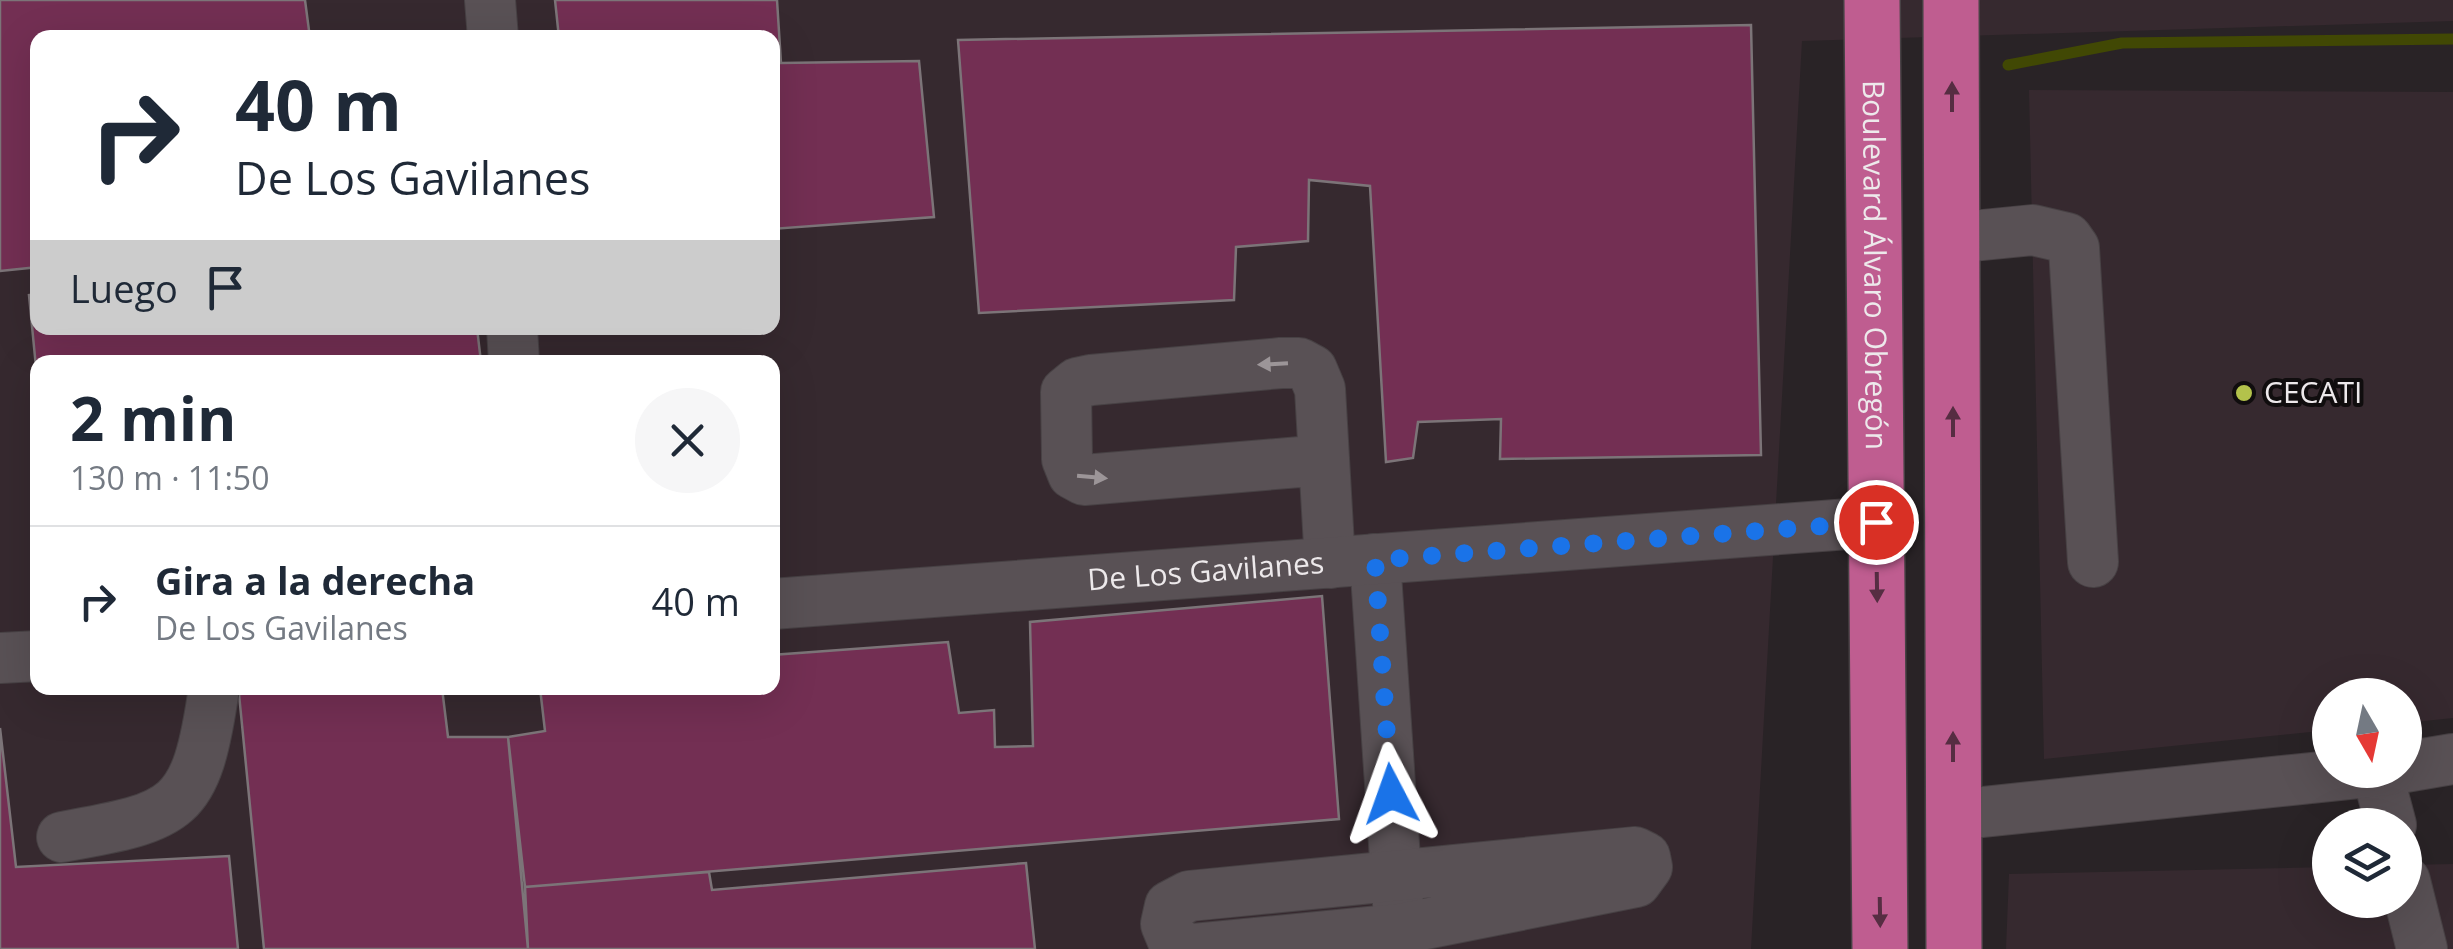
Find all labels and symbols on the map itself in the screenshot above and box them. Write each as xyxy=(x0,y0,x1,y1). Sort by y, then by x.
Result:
street label: Boulevard Álvaro Obregón xyxy=(1854,80,1898,450)
one-way arrow xyxy=(1944,80,1960,112)
one-way arrow xyxy=(1256,356,1288,372)
place label: CECATI xyxy=(2264,371,2362,412)
marker: CECATI xyxy=(2233,382,2255,404)
one-way arrow xyxy=(1945,405,1961,437)
one-way arrow xyxy=(1077,469,1108,485)
pin xyxy=(1834,480,1919,565)
street label: De Los Gavilanes xyxy=(1086,541,1325,600)
one-way arrow xyxy=(1869,572,1885,604)
north arrow xyxy=(2312,678,2422,788)
one-way arrow xyxy=(1945,730,1961,762)
position arrow xyxy=(1339,742,1443,846)
one-way arrow xyxy=(1872,897,1888,929)

